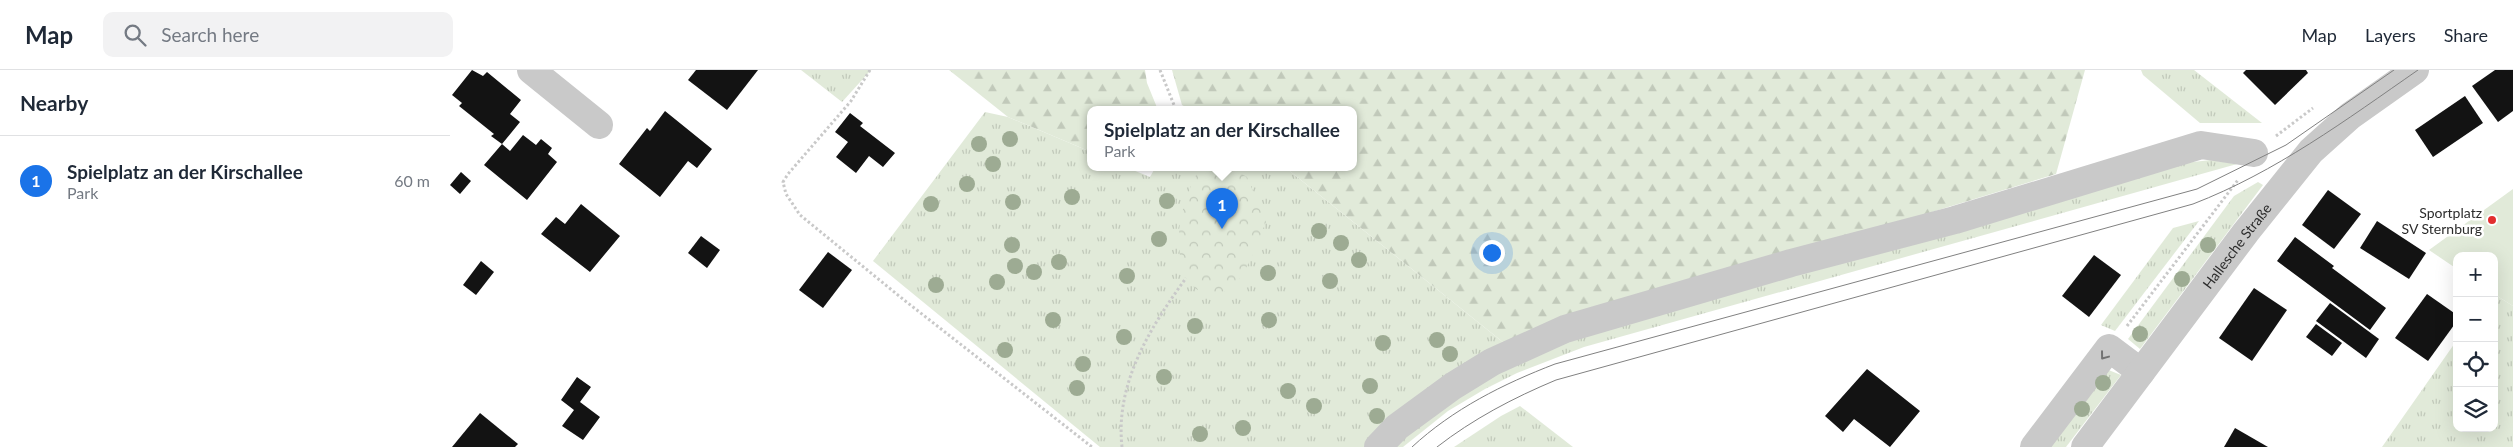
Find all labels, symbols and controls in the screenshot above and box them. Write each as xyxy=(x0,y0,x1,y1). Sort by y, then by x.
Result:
search box xyxy=(103,12,453,57)
text: Map xyxy=(25,20,73,49)
icon: search xyxy=(121,21,149,49)
text: Search here xyxy=(161,23,259,46)
text: Map xyxy=(2301,24,2337,46)
text: Layers xyxy=(2365,24,2416,46)
text: Share xyxy=(2444,24,2488,46)
text: Nearby xyxy=(20,90,88,115)
popup xyxy=(1087,106,1357,171)
text: Spielplatz an der Kirschallee xyxy=(1104,118,1340,141)
text: Park xyxy=(1104,141,1135,160)
text: Spielplatz an der Kirschallee xyxy=(67,160,303,183)
text: 1 xyxy=(31,171,41,190)
text: 60 m xyxy=(394,171,430,190)
text: Park xyxy=(67,183,98,202)
pin: 1 xyxy=(1206,188,1238,229)
street label: Hallesche Straße xyxy=(2198,200,2274,292)
place label: Sportplatz SV Sternburg xyxy=(2402,204,2482,237)
marker: Sportplatz SV Sternburg xyxy=(2486,214,2498,226)
your location xyxy=(1479,240,1505,266)
map controls xyxy=(2453,252,2498,432)
button: + xyxy=(2453,252,2498,297)
button: − xyxy=(2453,297,2498,342)
button: locate xyxy=(2453,342,2498,387)
one-way arrow xyxy=(2100,350,2109,359)
button: layers xyxy=(2453,387,2498,432)

